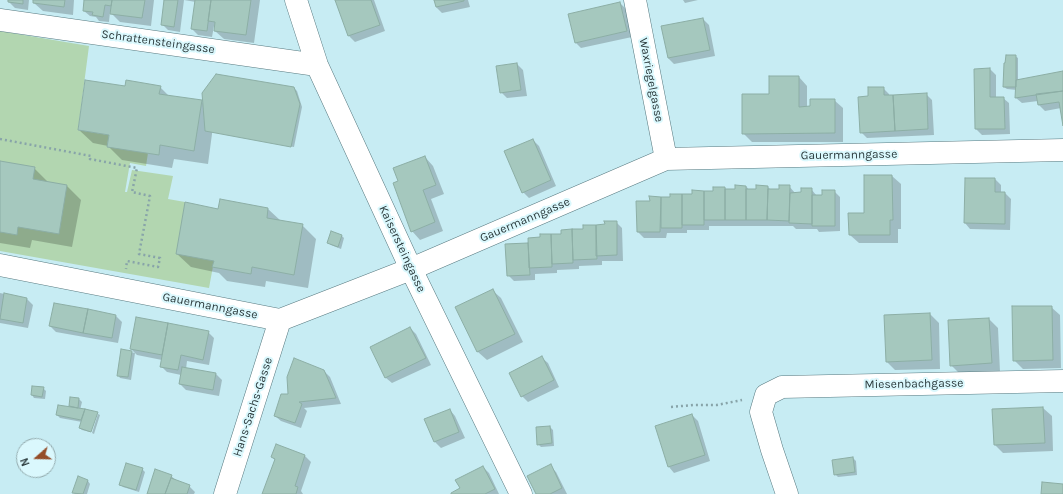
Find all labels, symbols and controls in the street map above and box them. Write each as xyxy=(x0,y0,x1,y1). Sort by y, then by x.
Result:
street label: Schrattensteingasse xyxy=(101,27,215,57)
street label: Waxriegelgasse xyxy=(636,37,666,123)
street label: Gauermanngasse xyxy=(801,147,897,163)
street label: Gauermanngasse xyxy=(478,195,572,245)
street label: Kaisersteingasse xyxy=(376,203,428,295)
street label: Gauermanngasse xyxy=(161,290,259,322)
street label: Hans-Sachs-Gasse xyxy=(230,356,276,458)
street label: Miesenbachgasse xyxy=(864,376,964,392)
north arrow xyxy=(16,438,56,478)
text: N xyxy=(18,456,33,468)

